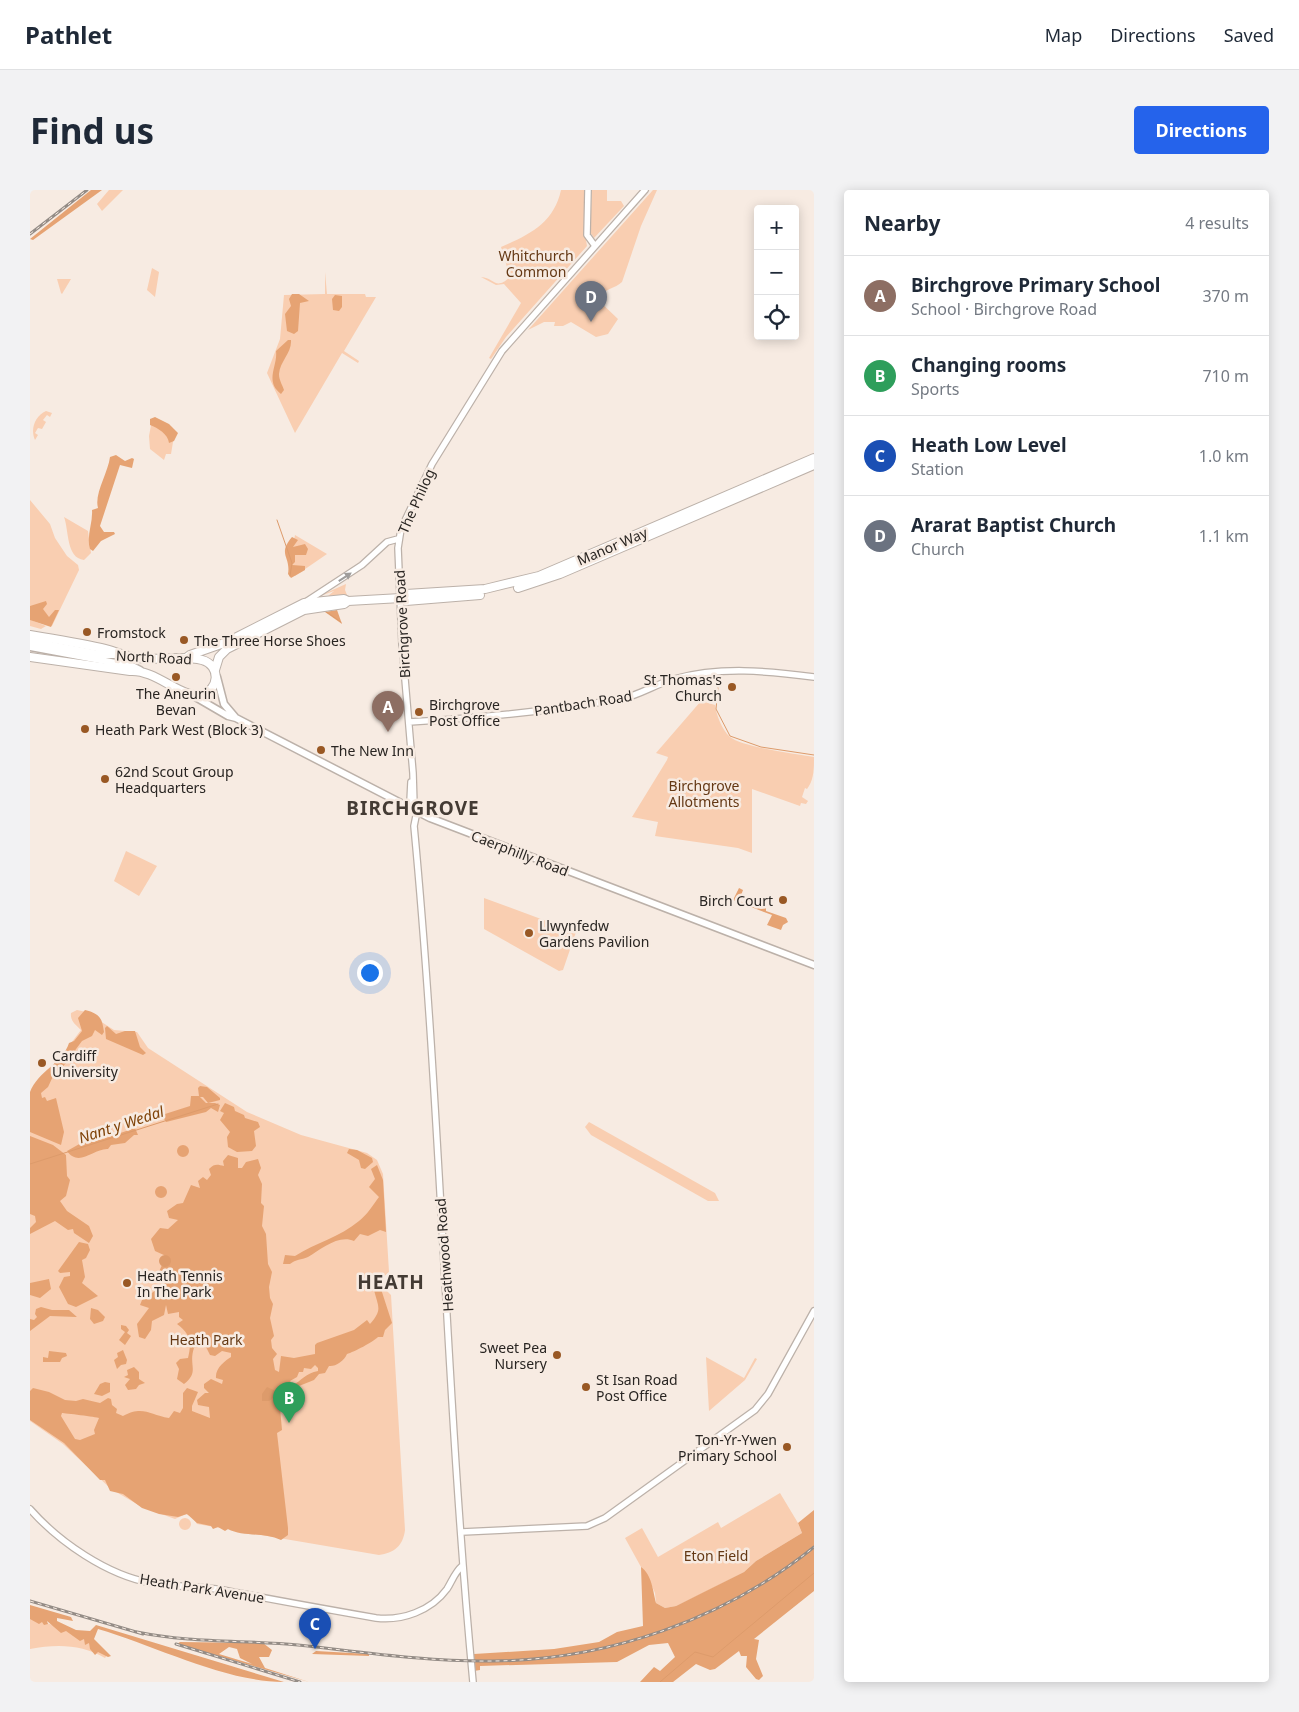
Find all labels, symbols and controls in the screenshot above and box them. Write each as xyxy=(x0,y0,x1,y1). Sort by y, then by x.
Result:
text: Pathlet xyxy=(25,18,112,51)
text: Map xyxy=(1045,23,1082,47)
text: Directions xyxy=(1110,23,1196,47)
text: Saved xyxy=(1224,23,1274,47)
button: Directions xyxy=(1134,106,1269,154)
text: Find us xyxy=(30,107,154,154)
map controls xyxy=(754,205,799,340)
button: + xyxy=(754,205,799,250)
text: Nearby xyxy=(864,209,940,237)
text: 4 results xyxy=(1185,212,1249,234)
park label: Whitchurch Common xyxy=(498,246,574,281)
button: − xyxy=(754,250,799,295)
text: Birchgrove Primary School xyxy=(911,272,1161,298)
pin: D xyxy=(575,281,607,322)
text: A xyxy=(874,285,886,307)
text: 370 m xyxy=(1202,285,1249,307)
button: locate xyxy=(754,295,799,340)
text: School · Birchgrove Road xyxy=(911,298,1097,320)
text: Changing rooms xyxy=(911,352,1066,378)
text: B xyxy=(875,365,885,387)
text: 710 m xyxy=(1202,365,1249,387)
text: Sports xyxy=(911,378,959,400)
text: Heath Low Level xyxy=(911,432,1067,458)
text: C xyxy=(875,445,885,467)
text: 1.0 km xyxy=(1199,445,1249,467)
text: Station xyxy=(911,458,964,480)
street label: The Philog xyxy=(393,465,439,537)
text: Ararat Baptist Church xyxy=(911,512,1116,538)
street label: Manor Way xyxy=(574,522,651,569)
text: D xyxy=(874,525,886,547)
text: 1.1 km xyxy=(1199,525,1249,547)
text: Church xyxy=(911,538,965,560)
street label: Birchgrove Road xyxy=(390,569,414,679)
one-way arrow xyxy=(338,572,352,582)
place label: Fromstock xyxy=(97,623,166,642)
marker: Fromstock xyxy=(81,626,93,638)
place label: The Three Horse Shoes xyxy=(194,631,346,650)
marker: The Three Horse Shoes xyxy=(178,634,190,646)
street label: North Road xyxy=(116,646,192,668)
place label: St Thomas's Church xyxy=(644,670,722,705)
marker: The Aneurin Bevan xyxy=(170,671,182,683)
marker: St Thomas's Church xyxy=(726,681,738,693)
place label: The Aneurin Bevan xyxy=(136,684,216,719)
street label: Pantbach Road xyxy=(533,686,633,720)
pin: A xyxy=(372,691,404,732)
place label: Birchgrove Post Office xyxy=(429,695,500,730)
marker: Birchgrove Post Office xyxy=(413,706,425,718)
place label: Heath Park West (Block 3) xyxy=(95,720,263,739)
marker: Heath Park West (Block 3) xyxy=(79,723,91,735)
place label: The New Inn xyxy=(331,741,414,760)
marker: The New Inn xyxy=(315,744,327,756)
place label: 62nd Scout Group Headquarters xyxy=(115,762,234,797)
marker: 62nd Scout Group Headquarters xyxy=(99,773,111,785)
park label: Birchgrove Allotments xyxy=(668,776,740,811)
district label: BIRCHGROVE xyxy=(346,795,480,821)
street label: Caerphilly Road xyxy=(469,826,571,880)
place label: Birch Court xyxy=(699,891,773,910)
marker: Birch Court xyxy=(777,894,789,906)
place label: Llwynfedw Gardens Pavilion xyxy=(539,916,649,951)
marker: Llwynfedw Gardens Pavilion xyxy=(523,927,535,939)
your location xyxy=(357,960,383,986)
place label: Cardiff University xyxy=(52,1046,119,1081)
marker: Cardiff University xyxy=(36,1057,48,1069)
water label: Nant y Wedal xyxy=(76,1100,167,1147)
street label: Heathwood Road xyxy=(431,1198,457,1312)
place label: Heath Tennis In The Park xyxy=(137,1266,223,1301)
district label: HEATH xyxy=(357,1269,425,1295)
marker: Heath Tennis In The Park xyxy=(121,1277,133,1289)
park label: Heath Park xyxy=(169,1330,243,1349)
place label: Sweet Pea Nursery xyxy=(480,1338,548,1373)
marker: Sweet Pea Nursery xyxy=(551,1349,563,1361)
place label: St Isan Road Post Office xyxy=(596,1370,678,1405)
marker: St Isan Road Post Office xyxy=(580,1381,592,1393)
pin: B xyxy=(273,1382,305,1423)
place label: Ton-Yr-Ywen Primary School xyxy=(678,1430,777,1465)
marker: Ton-Yr-Ywen Primary School xyxy=(781,1441,793,1453)
park label: Eton Field xyxy=(684,1546,748,1565)
street label: Heath Park Avenue xyxy=(138,1569,266,1607)
pin: C xyxy=(299,1608,331,1649)

